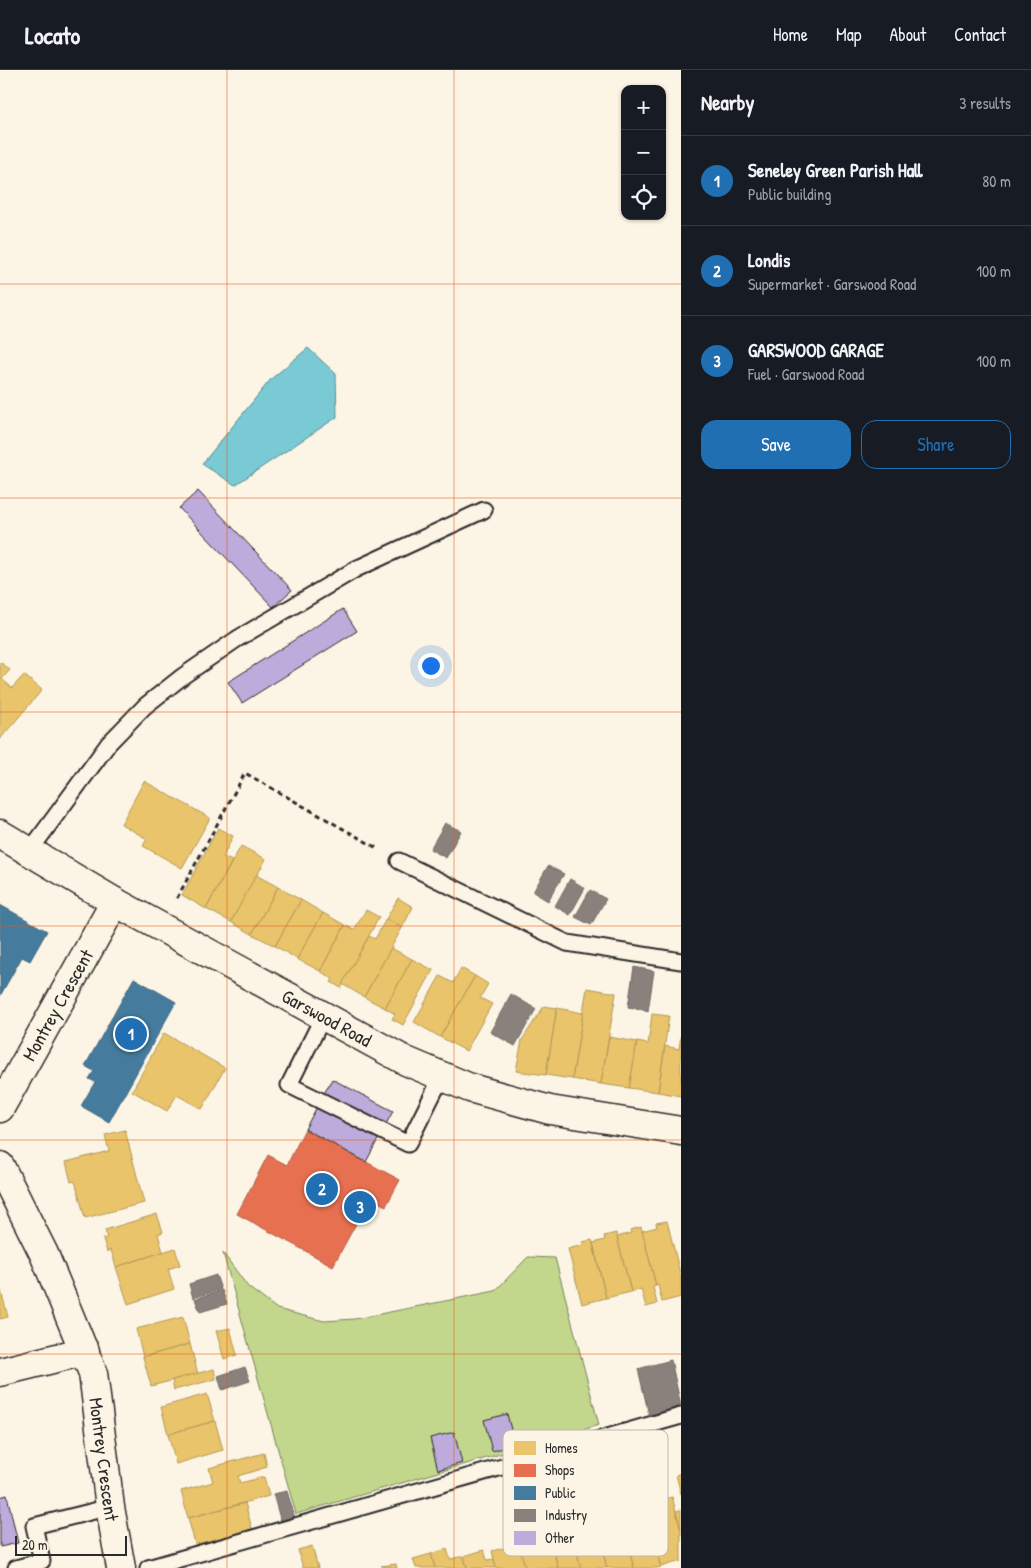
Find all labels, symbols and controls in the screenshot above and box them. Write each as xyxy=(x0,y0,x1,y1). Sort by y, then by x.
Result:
text: Locato xyxy=(25,19,80,51)
text: Home xyxy=(773,22,808,47)
text: Map xyxy=(836,22,861,47)
text: About xyxy=(889,22,926,47)
text: Contact xyxy=(954,22,1006,47)
map controls xyxy=(621,85,666,220)
button: + xyxy=(621,85,666,130)
text: Nearby xyxy=(701,88,754,117)
text: 3 results xyxy=(959,92,1011,114)
button: − xyxy=(621,130,666,175)
text: Seneley Green Parish Hall xyxy=(748,157,922,183)
text: 1 xyxy=(714,170,720,192)
text: 80 m xyxy=(982,170,1011,192)
button: locate xyxy=(621,175,666,220)
text: Public building xyxy=(748,183,831,205)
text: Londis xyxy=(748,247,790,273)
text: 2 xyxy=(713,260,721,282)
text: 100 m xyxy=(976,260,1011,282)
text: Supermarket · Garswood Road xyxy=(748,273,916,295)
text: GARSWOOD GARAGE xyxy=(748,337,884,363)
text: 3 xyxy=(713,350,721,372)
text: 100 m xyxy=(976,350,1011,372)
text: Fuel · Garswood Road xyxy=(748,363,864,385)
button: Save xyxy=(701,420,851,469)
button: Share xyxy=(861,420,1011,469)
your location xyxy=(418,653,444,679)
street label: Montrey Crescent xyxy=(16,944,99,1066)
street label: Garswood Road xyxy=(277,983,377,1053)
pin: 1 xyxy=(115,1015,147,1053)
pin: 2 xyxy=(306,1170,338,1208)
pin: 3 xyxy=(344,1188,376,1226)
street label: Montrey Crescent xyxy=(83,1396,125,1523)
legend xyxy=(503,1430,668,1556)
text: Homes xyxy=(545,1438,578,1457)
text: Shops xyxy=(545,1460,574,1480)
text: Public xyxy=(545,1483,576,1502)
text: Industry xyxy=(545,1505,587,1525)
text: Other xyxy=(545,1528,575,1547)
scale bar xyxy=(15,1533,128,1556)
text: 20 m xyxy=(22,1535,48,1554)

